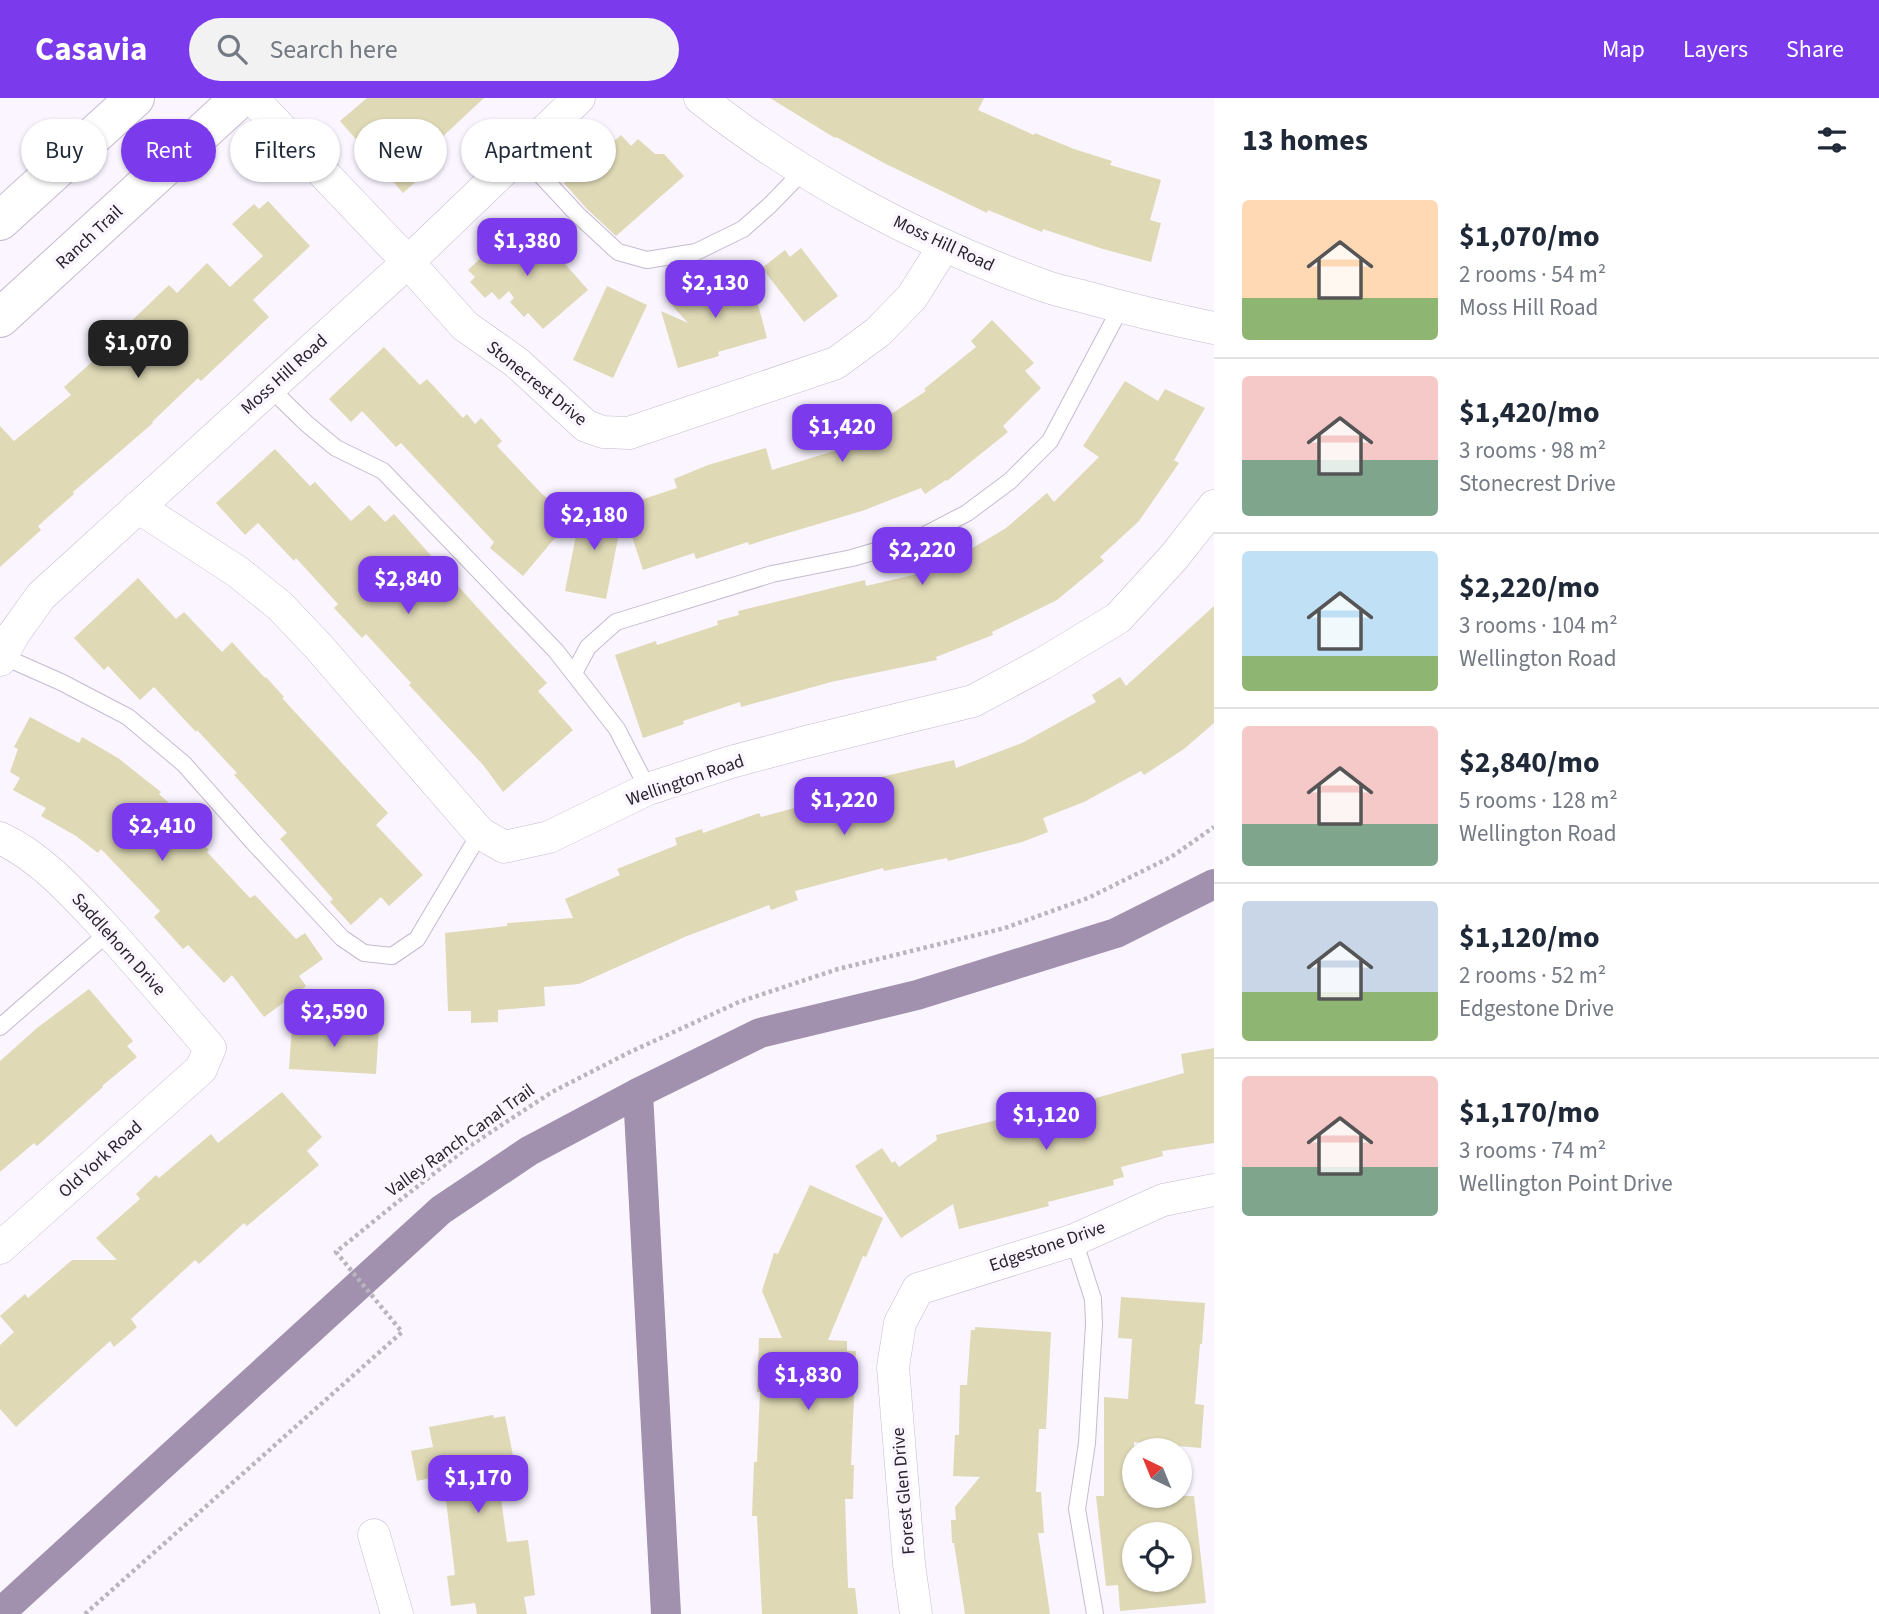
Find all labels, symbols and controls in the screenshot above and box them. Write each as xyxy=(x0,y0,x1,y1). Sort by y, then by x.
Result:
search box xyxy=(189,18,679,81)
text: Casavia xyxy=(35,26,147,73)
icon: search xyxy=(213,30,251,68)
text: Search here xyxy=(269,31,398,68)
text: Map xyxy=(1602,32,1645,67)
text: Layers xyxy=(1683,32,1748,67)
text: Share xyxy=(1786,32,1844,67)
chip: Buy xyxy=(21,119,107,182)
chip: Rent xyxy=(121,119,216,182)
chip: Filters xyxy=(230,119,340,182)
chip: New xyxy=(354,119,447,182)
chip: Apartment xyxy=(461,119,616,182)
text: 13 homes xyxy=(1242,119,1368,162)
icon: filters xyxy=(1813,121,1851,159)
street label: Ranch Trail xyxy=(50,200,128,275)
street label: Moss Hill Road xyxy=(889,209,998,278)
text: $1,070/mo xyxy=(1459,215,1600,258)
pin: $1,380 xyxy=(470,218,584,278)
text: $1,380 xyxy=(493,224,561,257)
icon: home xyxy=(1298,228,1382,312)
text: 2 rooms · 54 m² xyxy=(1459,258,1606,291)
pin: $2,130 xyxy=(658,260,772,320)
text: $2,130 xyxy=(681,266,749,299)
text: Moss Hill Road xyxy=(1459,291,1598,324)
pin: $1,070 xyxy=(81,320,195,380)
text: $1,070 xyxy=(104,326,172,359)
street label: Moss Hill Road xyxy=(235,329,333,420)
street label: Stonecrest Drive xyxy=(481,335,592,432)
text: $1,420/mo xyxy=(1459,391,1600,434)
pin: $1,420 xyxy=(785,404,899,464)
icon: home xyxy=(1298,404,1382,488)
text: $1,420 xyxy=(808,410,876,443)
text: 3 rooms · 98 m² xyxy=(1459,434,1606,467)
text: Stonecrest Drive xyxy=(1459,467,1616,500)
pin: $2,180 xyxy=(537,492,651,552)
text: $2,180 xyxy=(560,498,628,531)
pin: $2,220 xyxy=(865,528,979,587)
text: $2,220 xyxy=(888,533,956,566)
pin: $2,840 xyxy=(351,556,465,616)
text: $2,840 xyxy=(374,562,442,595)
text: $2,220/mo xyxy=(1459,566,1600,609)
icon: home xyxy=(1298,579,1382,663)
text: 3 rooms · 104 m² xyxy=(1459,609,1618,642)
text: Wellington Road xyxy=(1459,642,1617,675)
text: $2,840/mo xyxy=(1459,741,1600,784)
street label: Wellington Road xyxy=(623,749,748,812)
icon: home xyxy=(1298,754,1382,838)
pin: $1,220 xyxy=(787,778,901,837)
text: $1,220 xyxy=(810,783,878,816)
text: 5 rooms · 128 m² xyxy=(1459,784,1618,817)
pin: $2,410 xyxy=(105,804,219,863)
text: $2,410 xyxy=(128,809,196,842)
text: Wellington Road xyxy=(1459,817,1617,850)
street label: Saddlehorn Drive xyxy=(66,888,172,1001)
text: $1,120/mo xyxy=(1459,916,1600,959)
icon: home xyxy=(1298,929,1382,1013)
text: 2 rooms · 52 m² xyxy=(1459,959,1606,992)
pin: $2,590 xyxy=(277,990,391,1049)
text: Edgestone Drive xyxy=(1459,992,1614,1025)
text: $2,590 xyxy=(300,995,368,1028)
street label: Valley Ranch Canal Trail xyxy=(381,1078,540,1203)
text: $1,170/mo xyxy=(1459,1091,1600,1134)
pin: $1,120 xyxy=(989,1093,1103,1152)
text: $1,120 xyxy=(1012,1098,1080,1131)
icon: home xyxy=(1298,1104,1382,1188)
street label: Old York Road xyxy=(53,1115,148,1204)
text: 3 rooms · 74 m² xyxy=(1459,1134,1606,1167)
text: Wellington Point Drive xyxy=(1459,1167,1673,1200)
street label: Edgestone Drive xyxy=(986,1215,1109,1278)
pin: $1,830 xyxy=(751,1352,865,1412)
text: $1,830 xyxy=(774,1358,842,1391)
street label: Forest Glen Drive xyxy=(885,1426,921,1555)
north arrow xyxy=(1122,1438,1192,1508)
map controls xyxy=(1122,1438,1192,1592)
pin: $1,170 xyxy=(421,1456,535,1515)
text: $1,170 xyxy=(444,1461,512,1494)
button: locate xyxy=(1122,1522,1192,1592)

